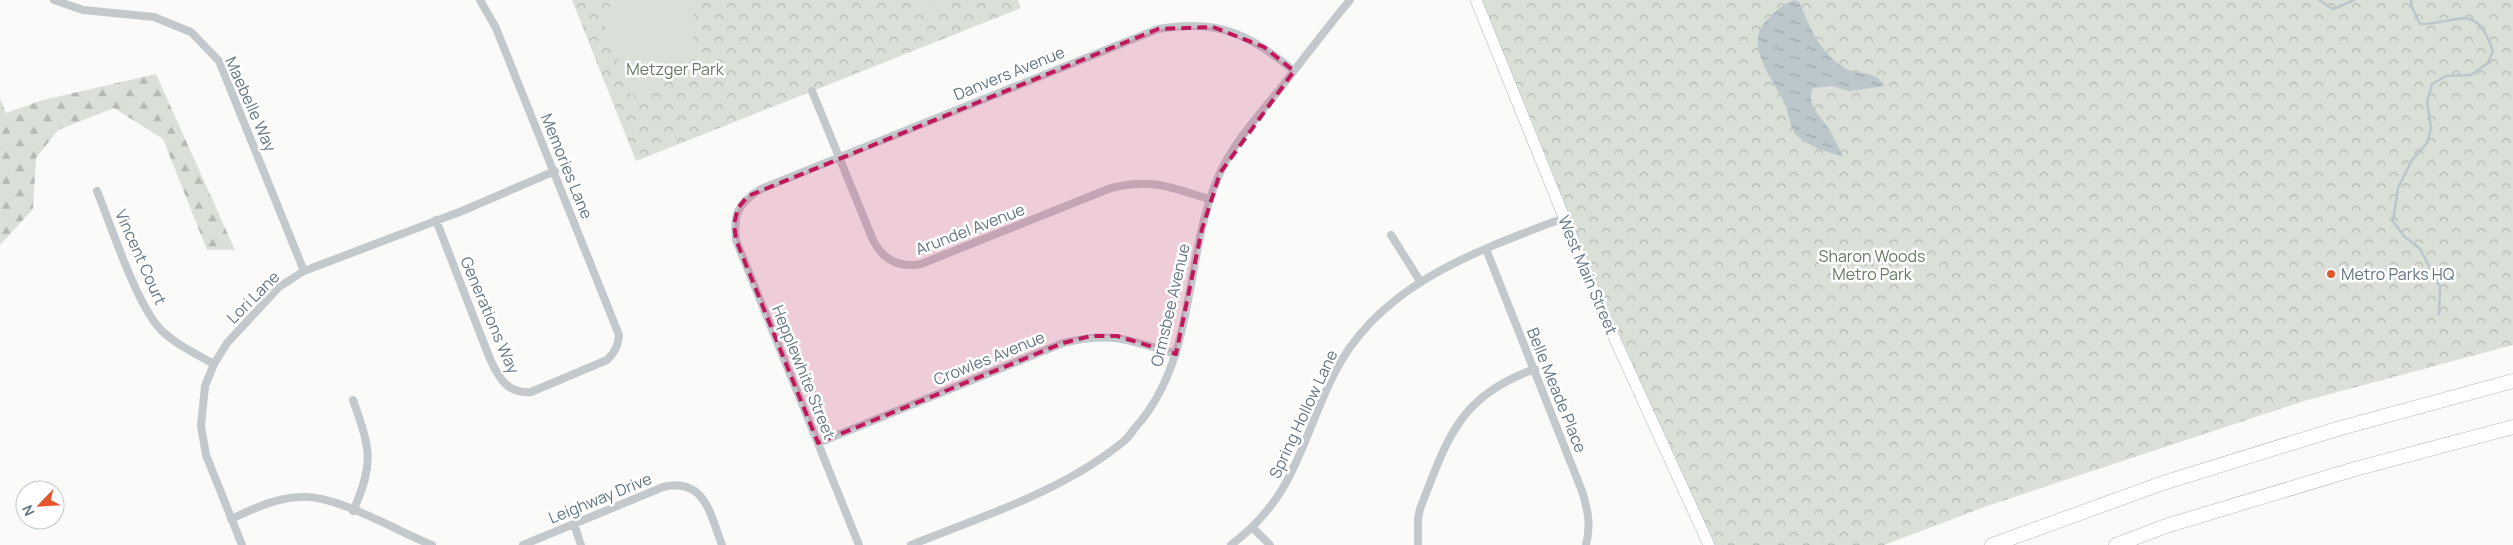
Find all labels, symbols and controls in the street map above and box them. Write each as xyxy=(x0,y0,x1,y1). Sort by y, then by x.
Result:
street label: Danvers Avenue xyxy=(950,41,1068,105)
street label: Maebelle Way xyxy=(220,53,282,155)
park label: Metzger Park xyxy=(626,58,725,80)
street label: Memories Lane xyxy=(536,110,598,222)
street label: Arundel Avenue xyxy=(912,198,1028,260)
street label: Vincent Court xyxy=(110,206,172,308)
street label: West Main Street xyxy=(1553,212,1623,338)
street label: Ormsbee Avenue xyxy=(1145,241,1195,369)
park label: Sharon Woods Metro Park xyxy=(1819,245,1925,285)
street label: Generations Way xyxy=(455,253,525,377)
place label: Metro Parks HQ xyxy=(2341,263,2455,285)
street label: Lori Lane xyxy=(222,266,284,328)
marker: Metro Parks HQ xyxy=(2325,268,2337,280)
street label: Hepplewhite Street xyxy=(767,302,841,442)
street label: Belle Meade Place xyxy=(1522,324,1592,456)
street label: Crowles Avenue xyxy=(930,326,1048,390)
street label: Spring Hollow Lane xyxy=(1264,346,1342,482)
street label: Leighway Drive xyxy=(545,467,655,529)
north arrow xyxy=(15,480,65,530)
text: N xyxy=(17,502,39,519)

